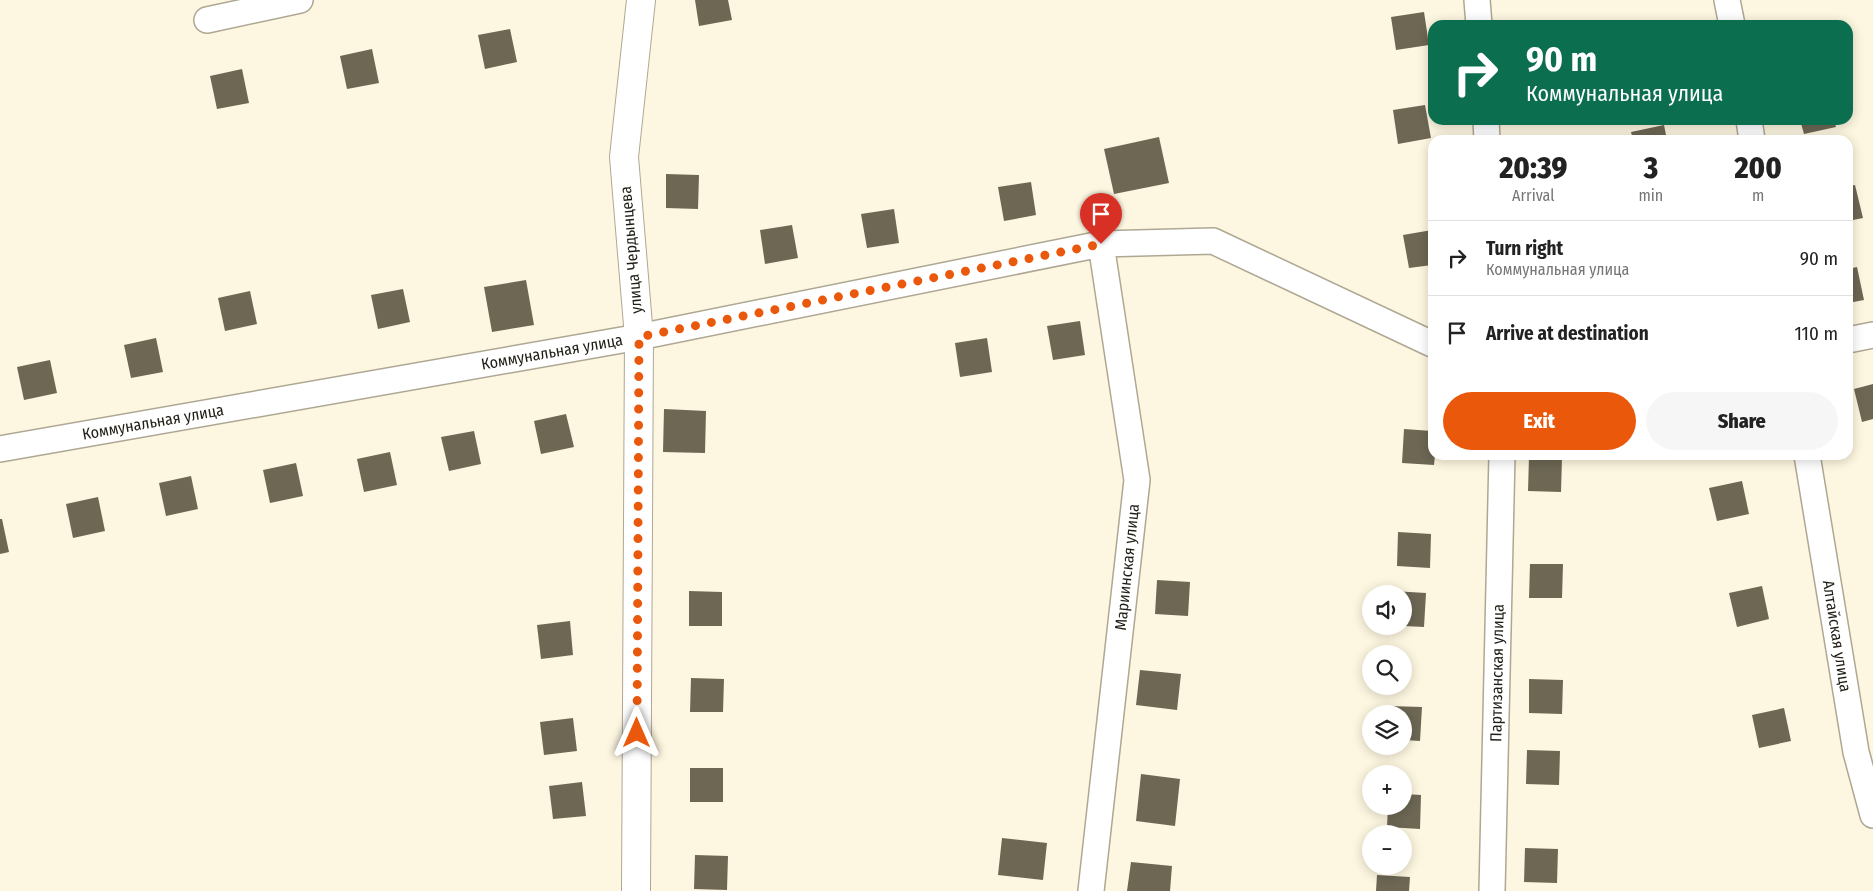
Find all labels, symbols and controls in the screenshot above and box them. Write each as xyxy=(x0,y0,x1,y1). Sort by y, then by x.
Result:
text: 90 m xyxy=(1526,38,1597,80)
icon: right xyxy=(1443,40,1508,105)
text: Коммунальная улица xyxy=(1526,80,1723,107)
text: 20:39 xyxy=(1499,150,1567,186)
text: 3 xyxy=(1644,150,1658,186)
text: 200 xyxy=(1734,150,1782,186)
street label: улица Чердынцева xyxy=(616,185,646,315)
text: Arrival xyxy=(1512,186,1554,205)
text: min xyxy=(1639,186,1663,205)
text: m xyxy=(1752,186,1764,205)
pin xyxy=(1080,193,1122,244)
icon: arrive xyxy=(1087,200,1115,228)
text: Turn right xyxy=(1486,237,1563,260)
icon: right xyxy=(1443,244,1471,272)
text: 90 m xyxy=(1800,247,1838,270)
text: Коммунальная улица xyxy=(1486,260,1629,279)
icon: arrive xyxy=(1443,319,1471,347)
text: Arrive at destination xyxy=(1486,322,1649,345)
text: 110 m xyxy=(1794,322,1838,345)
street label: Коммунальная улица xyxy=(480,330,624,374)
button: Exit xyxy=(1443,392,1636,450)
button: Share xyxy=(1646,392,1838,450)
street label: Коммунальная улица xyxy=(81,400,225,444)
street label: Мариинская улица xyxy=(1111,503,1143,631)
street label: Алтайская улица xyxy=(1819,579,1855,693)
map controls xyxy=(1362,585,1412,875)
button: sound xyxy=(1362,585,1412,635)
street label: Партизанская улица xyxy=(1486,604,1508,742)
button: search xyxy=(1362,645,1412,695)
button: layers xyxy=(1362,705,1412,755)
position arrow xyxy=(610,706,662,758)
button: + xyxy=(1362,765,1412,815)
button: − xyxy=(1362,825,1412,875)

